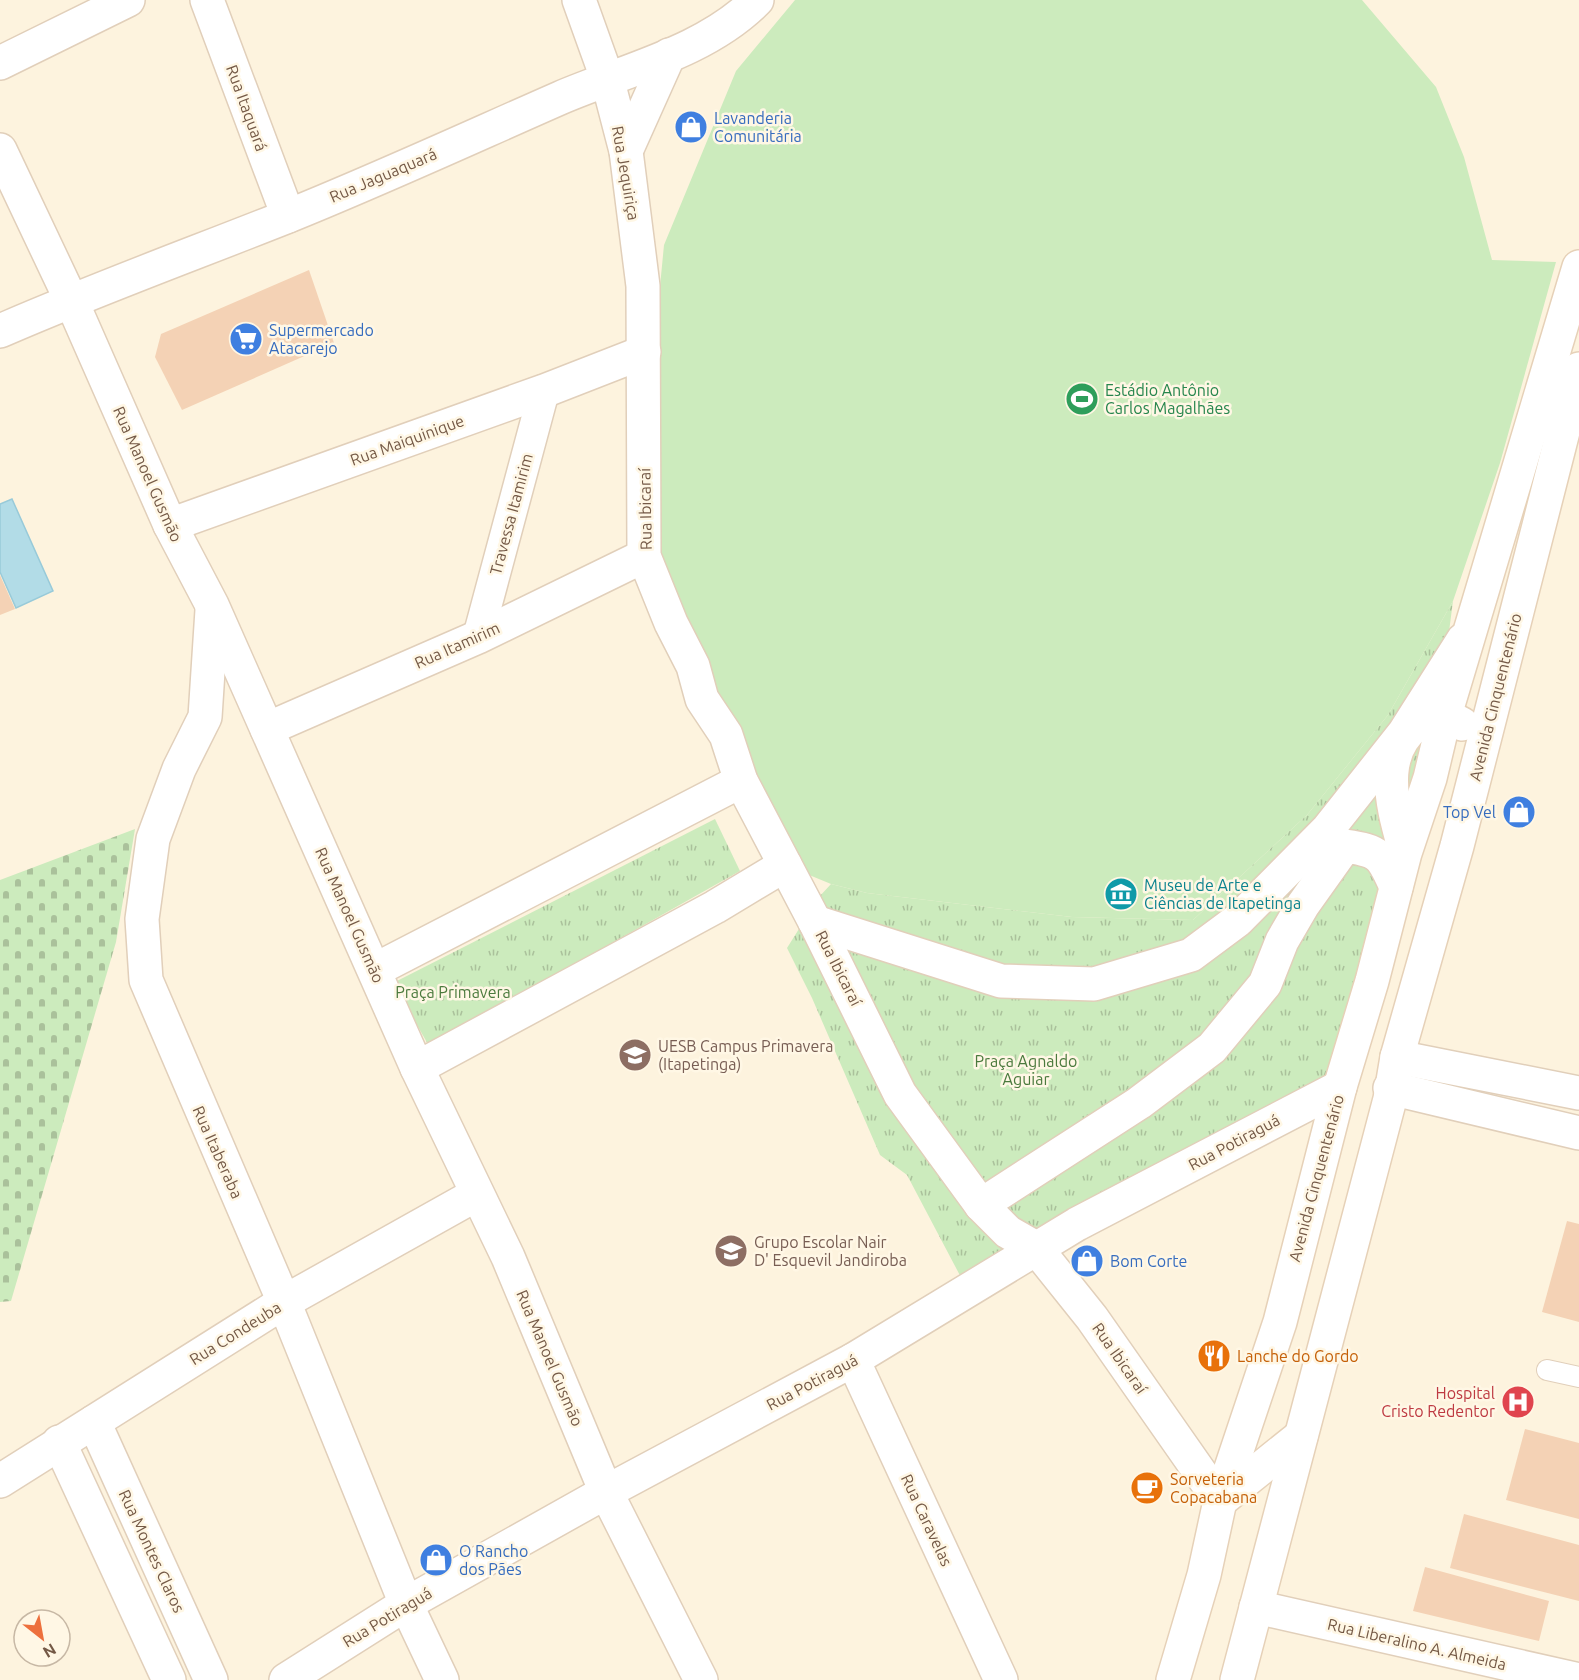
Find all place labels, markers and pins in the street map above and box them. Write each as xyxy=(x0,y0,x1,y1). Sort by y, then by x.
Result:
shop icon: Lavanderia Comunitária xyxy=(673,109,709,145)
place label: Lavanderia Comunitária xyxy=(714,109,802,145)
supermarket icon: Supermercado Atacarejo xyxy=(228,321,264,357)
place label: Supermercado Atacarejo xyxy=(269,321,374,357)
sports icon: Estádio Antônio Carlos Magalhães xyxy=(1064,381,1100,417)
place label: Estádio Antônio Carlos Magalhães xyxy=(1105,381,1230,417)
shop icon: Top Vel xyxy=(1501,794,1537,830)
place label: Top Vel xyxy=(1443,803,1496,821)
museum icon: Museu de Arte e Ciências de Itapetinga xyxy=(1103,876,1139,912)
place label: Museu de Arte e Ciências de Itapetinga xyxy=(1144,876,1301,912)
school or university icon: UESB Campus Primavera (Itapetinga) xyxy=(617,1037,653,1073)
place label: UESB Campus Primavera (Itapetinga) xyxy=(658,1037,834,1074)
school or university icon: Grupo Escolar Nair D' Esquevil Jandiroba xyxy=(713,1233,749,1269)
place label: Grupo Escolar Nair D' Esquevil Jandiroba xyxy=(754,1233,907,1269)
shop icon: Bom Corte xyxy=(1069,1243,1105,1279)
place label: Bom Corte xyxy=(1110,1252,1187,1270)
restaurant icon: Lanche do Gordo xyxy=(1196,1338,1232,1374)
place label: Lanche do Gordo xyxy=(1237,1347,1359,1365)
place label: Hospital Cristo Redentor xyxy=(1381,1384,1495,1420)
hospital icon: Hospital Cristo Redentor xyxy=(1500,1384,1536,1420)
cafe icon: Sorveteria Copacabana xyxy=(1129,1470,1165,1506)
place label: Sorveteria Copacabana xyxy=(1170,1470,1257,1506)
shop icon: O Rancho dos Pães xyxy=(418,1542,454,1578)
place label: O Rancho dos Pães xyxy=(459,1542,528,1578)

